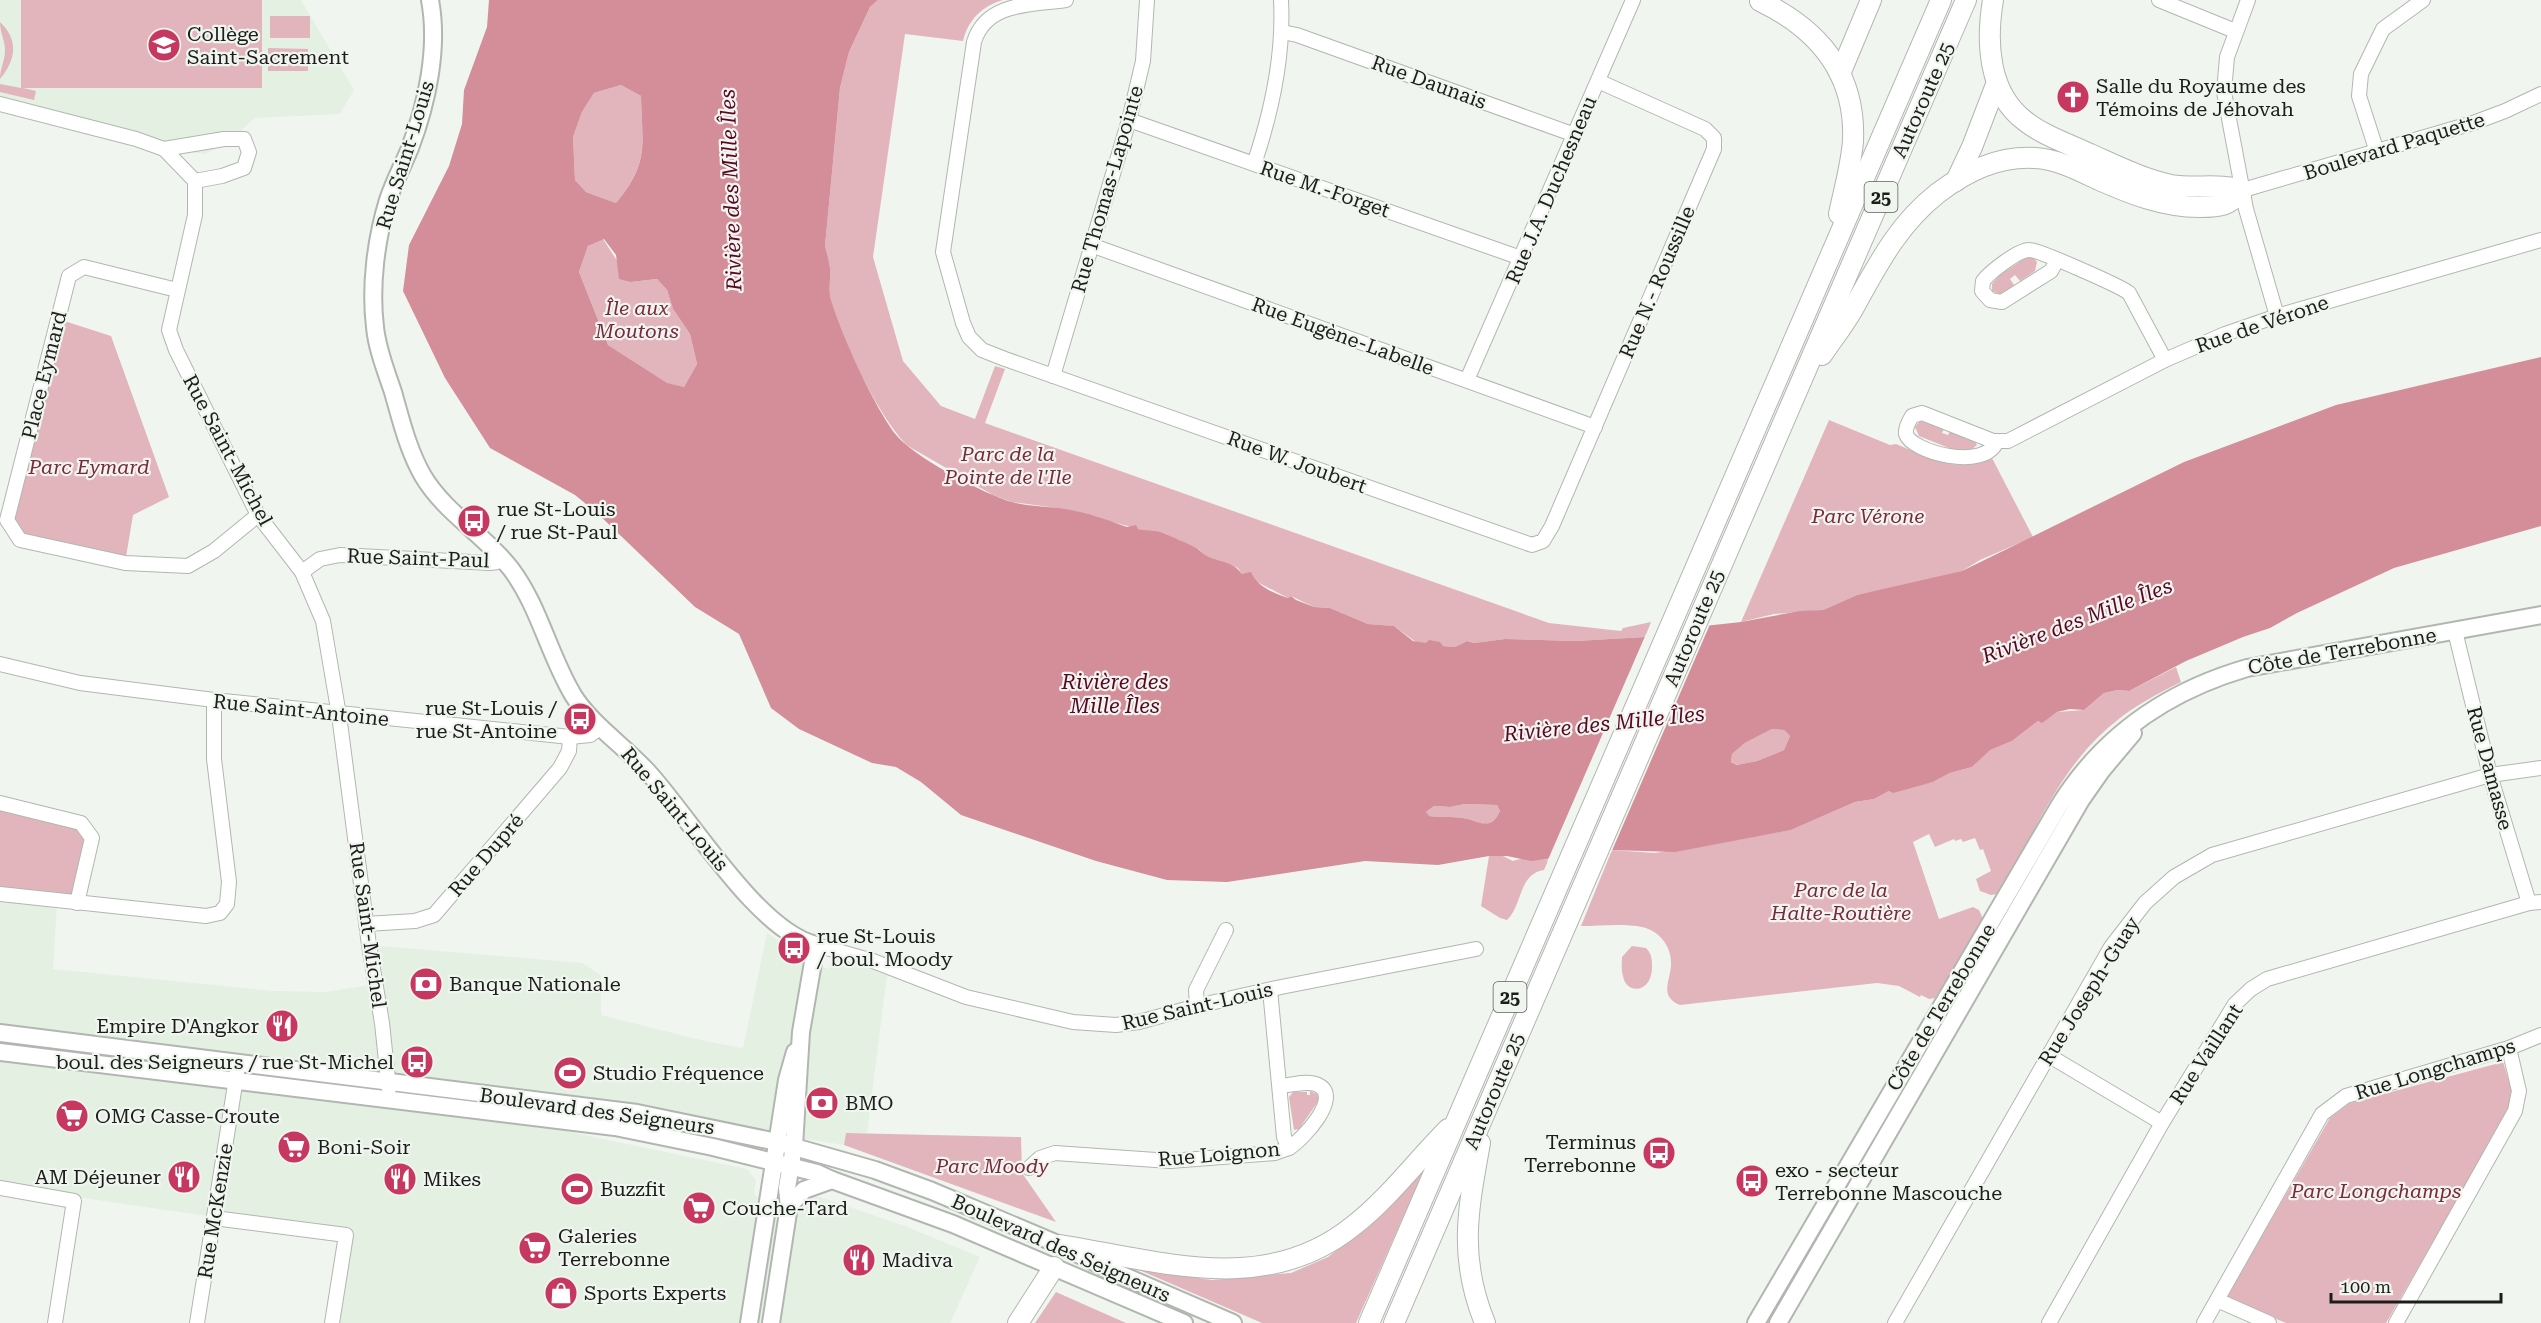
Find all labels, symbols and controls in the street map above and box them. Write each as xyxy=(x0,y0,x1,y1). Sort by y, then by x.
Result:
place label: Collège Saint-Sacrement xyxy=(187,22,349,69)
school or university icon: Collège Saint-Sacrement xyxy=(146,27,182,63)
street label: Autoroute 25 xyxy=(1887,38,1959,162)
street label: Rue Daunais xyxy=(1368,50,1490,114)
place label: Salle du Royaume des Témoins de Jéhovah xyxy=(2096,74,2306,121)
street label: Rue Saint-Louis xyxy=(371,78,439,232)
church icon: Salle du Royaume des Témoins de Jéhovah xyxy=(2055,79,2091,115)
street label: Rue Thomas-Lapointe xyxy=(1066,83,1148,295)
water label: Rivière des Mille Îles xyxy=(715,88,747,292)
street label: Rue J.A. Duchesneau xyxy=(1501,92,1602,288)
street label: Boulevard Paquette xyxy=(2301,107,2487,185)
street label: Rue M.-Forget xyxy=(1257,156,1394,223)
road number: 25 xyxy=(1864,182,1898,212)
street label: Rue N.- Roussille xyxy=(1614,202,1700,362)
street label: Rue de Vérone xyxy=(2192,290,2332,358)
street label: Rue Eugène-Labelle xyxy=(1249,292,1437,380)
park label: Île aux Moutons xyxy=(594,296,679,343)
street label: Place Eymard xyxy=(16,308,72,442)
street label: Rue Saint-Michel xyxy=(178,370,278,530)
street label: Rue W. Joubert xyxy=(1224,426,1370,499)
park label: Parc de la Pointe de l'Ile xyxy=(943,442,1072,489)
park label: Parc Eymard xyxy=(28,455,149,479)
place label: rue St-Louis / rue St-Paul xyxy=(496,497,618,544)
bus stop icon: rue St-Louis / rue St-Paul xyxy=(456,503,492,539)
park label: Parc Vérone xyxy=(1811,504,1924,528)
street label: Rue Saint-Paul xyxy=(346,544,490,572)
street label: Autoroute 25 xyxy=(1659,566,1729,690)
water label: Rivière des Mille Îles xyxy=(1977,574,2176,669)
street label: Côte de Terrebonne xyxy=(2246,623,2438,679)
water label: Rivière des Mille Îles xyxy=(1061,670,1169,718)
street label: Rue Saint-Antoine xyxy=(212,689,390,731)
place label: rue St-Louis / rue St-Antoine xyxy=(416,696,558,743)
bus stop icon: rue St-Louis / rue St-Antoine xyxy=(562,701,598,737)
water label: Rivière des Mille Îles xyxy=(1501,701,1706,747)
street label: Rue Damasse xyxy=(2462,703,2518,833)
street label: Rue Saint-Louis xyxy=(616,742,734,876)
street label: Rue Dupré xyxy=(443,809,529,901)
street label: Rue Saint-Michel xyxy=(344,840,392,1010)
park label: Parc de la Halte-Routière xyxy=(1770,878,1911,925)
street label: Rue Joseph-Guay xyxy=(2033,912,2145,1070)
street label: Côte de Terrebonne xyxy=(1882,919,2000,1095)
place label: rue St-Louis / boul. Moody xyxy=(816,924,953,971)
bus stop icon: rue St-Louis / boul. Moody xyxy=(776,930,812,966)
bank icon: Banque Nationale xyxy=(408,966,444,1002)
place label: Banque Nationale xyxy=(449,972,621,996)
street label: Rue Saint-Louis xyxy=(1119,977,1275,1035)
road number: 25 xyxy=(1494,982,1526,1012)
street label: Rue Vaillant xyxy=(2164,999,2248,1109)
restaurant icon: Empire D'Angkor xyxy=(264,1008,300,1044)
place label: Empire D'Angkor xyxy=(96,1014,259,1038)
street label: Autoroute 25 xyxy=(1459,1029,1529,1153)
street label: Rue Longchamps xyxy=(2352,1033,2518,1105)
bus stop icon: boul. des Seigneurs / rue St-Michel xyxy=(399,1044,435,1080)
place label: boul. des Seigneurs / rue St-Michel xyxy=(56,1050,394,1074)
sports icon: Studio Fréquence xyxy=(552,1055,588,1091)
place label: Studio Fréquence xyxy=(593,1061,764,1085)
street label: Boulevard des Seigneurs xyxy=(478,1083,716,1139)
bank icon: BMO xyxy=(804,1085,840,1121)
place label: BMO xyxy=(845,1091,893,1115)
supermarket icon: OMG Casse-Croute xyxy=(54,1098,90,1134)
place label: OMG Casse-Croute xyxy=(95,1104,280,1128)
supermarket icon: Boni-Soir xyxy=(276,1129,312,1165)
place label: Terminus Terrebonne xyxy=(1524,1130,1636,1177)
place label: Boni-Soir xyxy=(317,1135,411,1159)
bus stop icon: Terminus Terrebonne xyxy=(1641,1135,1677,1171)
street label: Rue Loignon xyxy=(1157,1137,1281,1171)
street label: Rue McKenzie xyxy=(192,1142,238,1280)
park label: Parc Moody xyxy=(935,1154,1049,1178)
place label: exo - secteur Terrebonne Mascouche xyxy=(1775,1158,2002,1205)
restaurant icon: AM Déjeuner xyxy=(166,1159,202,1195)
restaurant icon: Mikes xyxy=(382,1161,418,1197)
bus stop icon: exo - secteur Terrebonne Mascouche xyxy=(1734,1163,1770,1199)
place label: AM Déjeuner xyxy=(35,1165,161,1189)
place label: Mikes xyxy=(423,1167,481,1191)
sports icon: Buzzfit xyxy=(559,1171,595,1207)
place label: Buzzfit xyxy=(600,1177,666,1201)
park label: Parc Longchamps xyxy=(2290,1179,2461,1203)
street label: Boulevard des Seigneurs xyxy=(948,1189,1174,1307)
supermarket icon: Couche-Tard xyxy=(681,1190,717,1226)
place label: Couche-Tard xyxy=(722,1196,848,1220)
place label: Galeries Terrebonne xyxy=(558,1224,670,1271)
supermarket icon: Galeries Terrebonne xyxy=(517,1230,553,1266)
restaurant icon: Madiva xyxy=(841,1242,877,1278)
place label: Madiva xyxy=(882,1248,953,1272)
scale bar xyxy=(2331,1266,2500,1304)
shop icon: Sports Experts xyxy=(543,1275,579,1311)
text: 100 m xyxy=(2340,1276,2391,1297)
place label: Sports Experts xyxy=(584,1281,726,1305)

